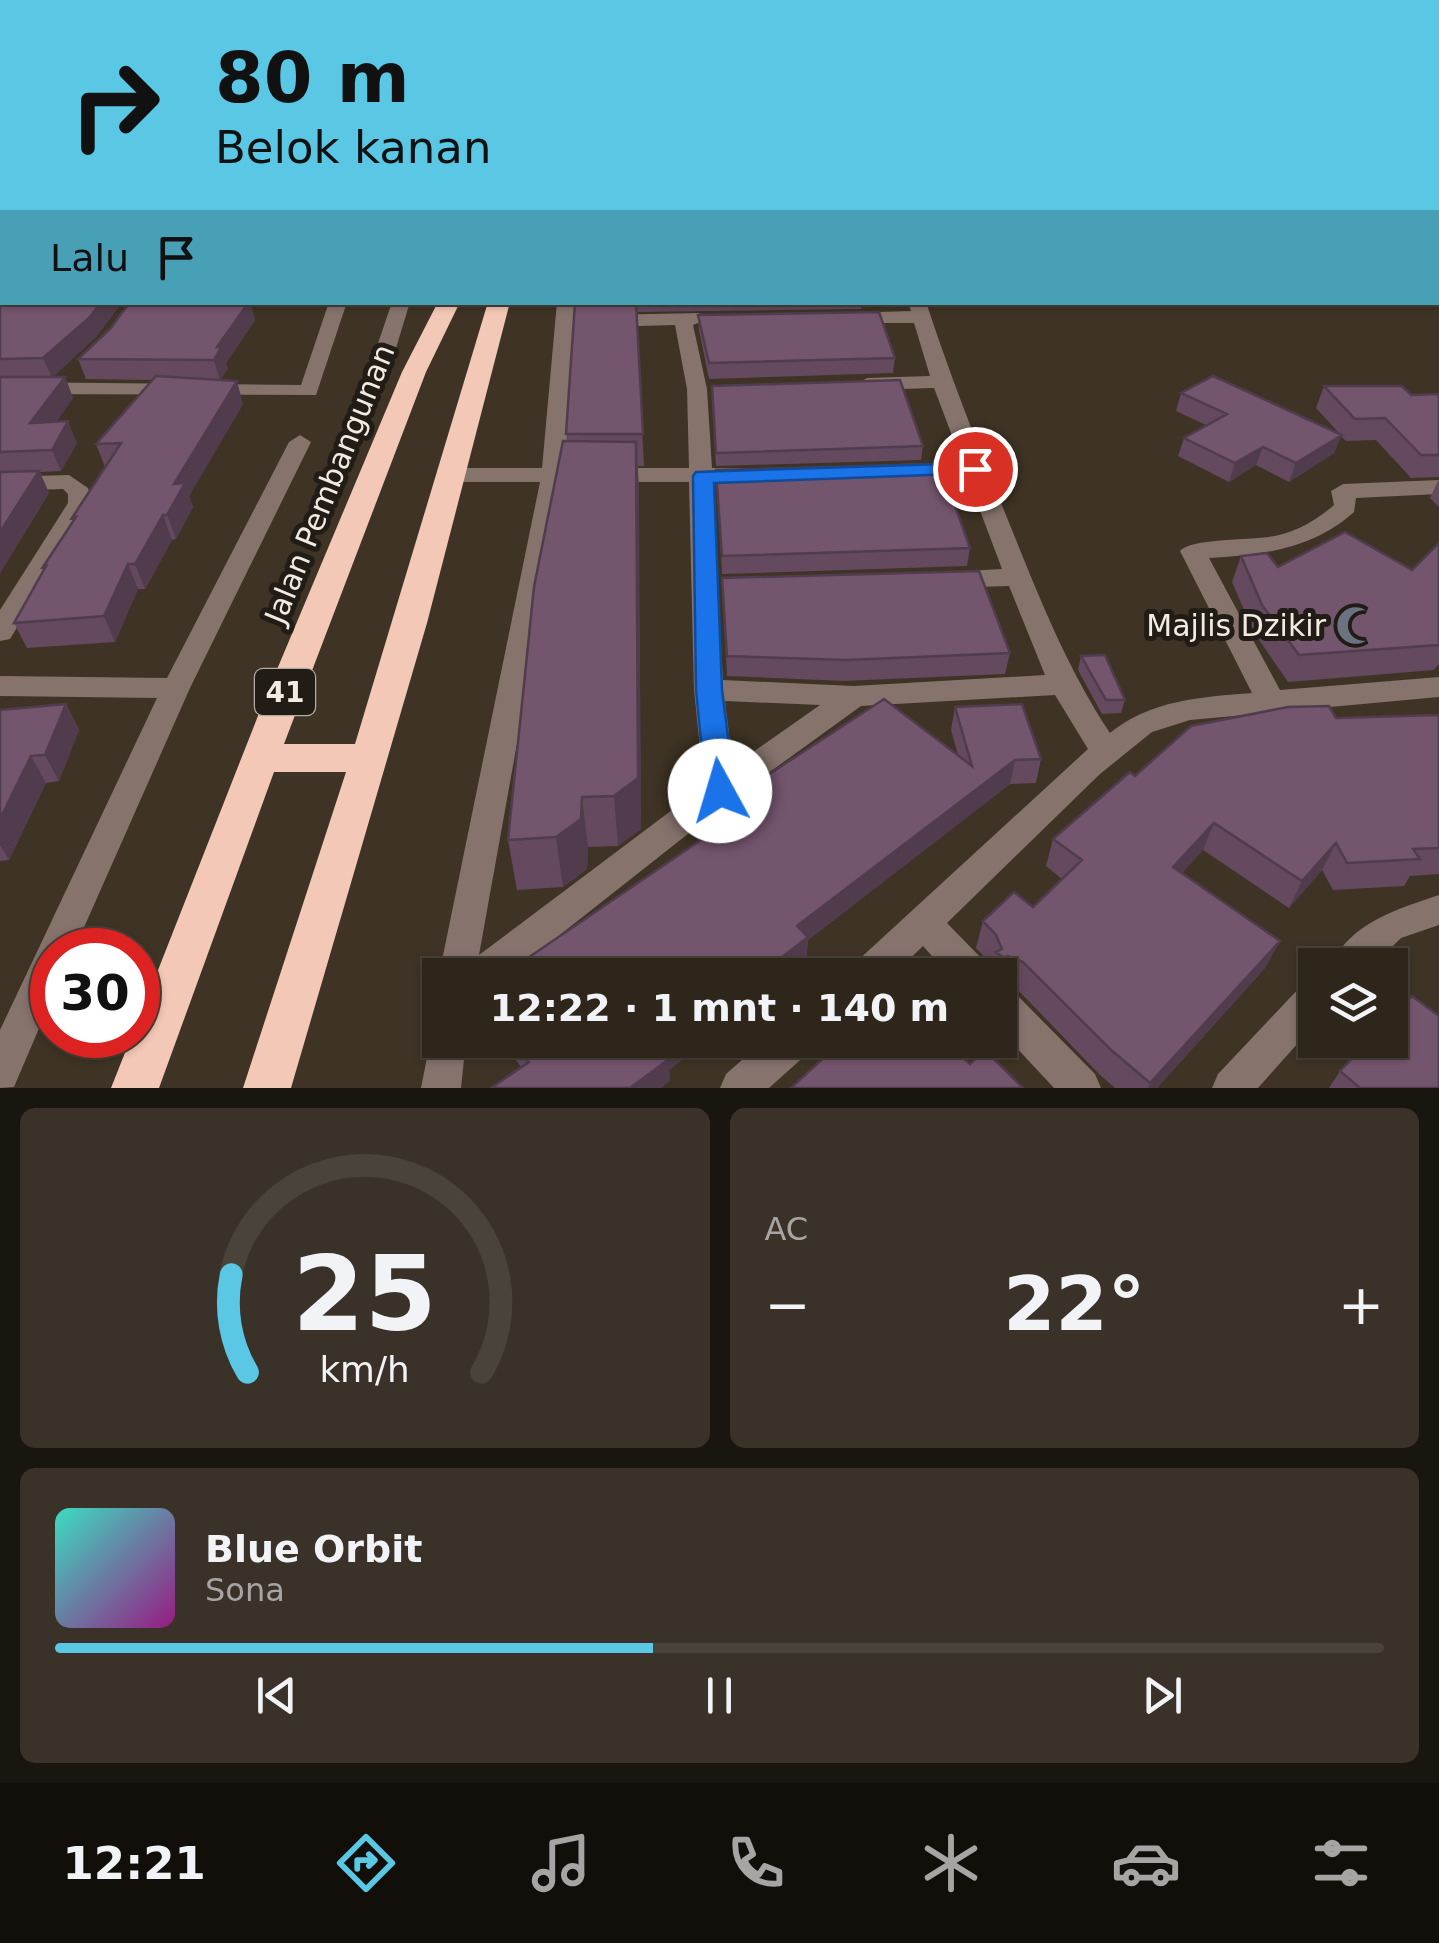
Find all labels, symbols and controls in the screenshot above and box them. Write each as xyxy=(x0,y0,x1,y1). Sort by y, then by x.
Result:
text: 80 m xyxy=(215,37,410,119)
icon: right xyxy=(50,40,180,170)
text: Belok kanan xyxy=(215,121,491,174)
icon: arrive xyxy=(149,230,204,285)
text: Lalu xyxy=(50,236,129,280)
street label: Jalan Pembangunan xyxy=(257,339,402,630)
pin xyxy=(933,427,1018,512)
icon: arrive xyxy=(948,442,1003,497)
mosque icon: Majlis Dzikir xyxy=(1335,605,1377,647)
place label: Majlis Dzikir xyxy=(1146,608,1327,643)
road number: 41 xyxy=(255,669,315,715)
position arrow xyxy=(668,739,772,843)
speed limit sign: 30 xyxy=(30,928,160,1058)
map controls xyxy=(1298,948,1408,1058)
button: layers xyxy=(1298,948,1408,1058)
text: 12:22 · 1 mnt · 140 m xyxy=(490,986,949,1030)
text: AC xyxy=(765,1210,808,1248)
text: 25 xyxy=(292,1233,437,1355)
text: 22° xyxy=(1003,1260,1145,1348)
text: − xyxy=(765,1273,811,1337)
text: + xyxy=(1338,1273,1384,1337)
text: km/h xyxy=(320,1349,410,1390)
text: Blue Orbit xyxy=(205,1527,422,1571)
text: Sona xyxy=(205,1571,285,1609)
icon: previous xyxy=(249,1668,304,1723)
icon: pause xyxy=(692,1668,747,1723)
icon: next xyxy=(1135,1668,1190,1723)
icon: directions xyxy=(331,1828,401,1898)
icon: music xyxy=(526,1828,596,1898)
icon: phone xyxy=(721,1828,791,1898)
icon: climate xyxy=(916,1828,986,1898)
icon: car xyxy=(1111,1828,1181,1898)
icon: filters xyxy=(1306,1828,1376,1898)
text: 12:21 xyxy=(63,1837,206,1890)

